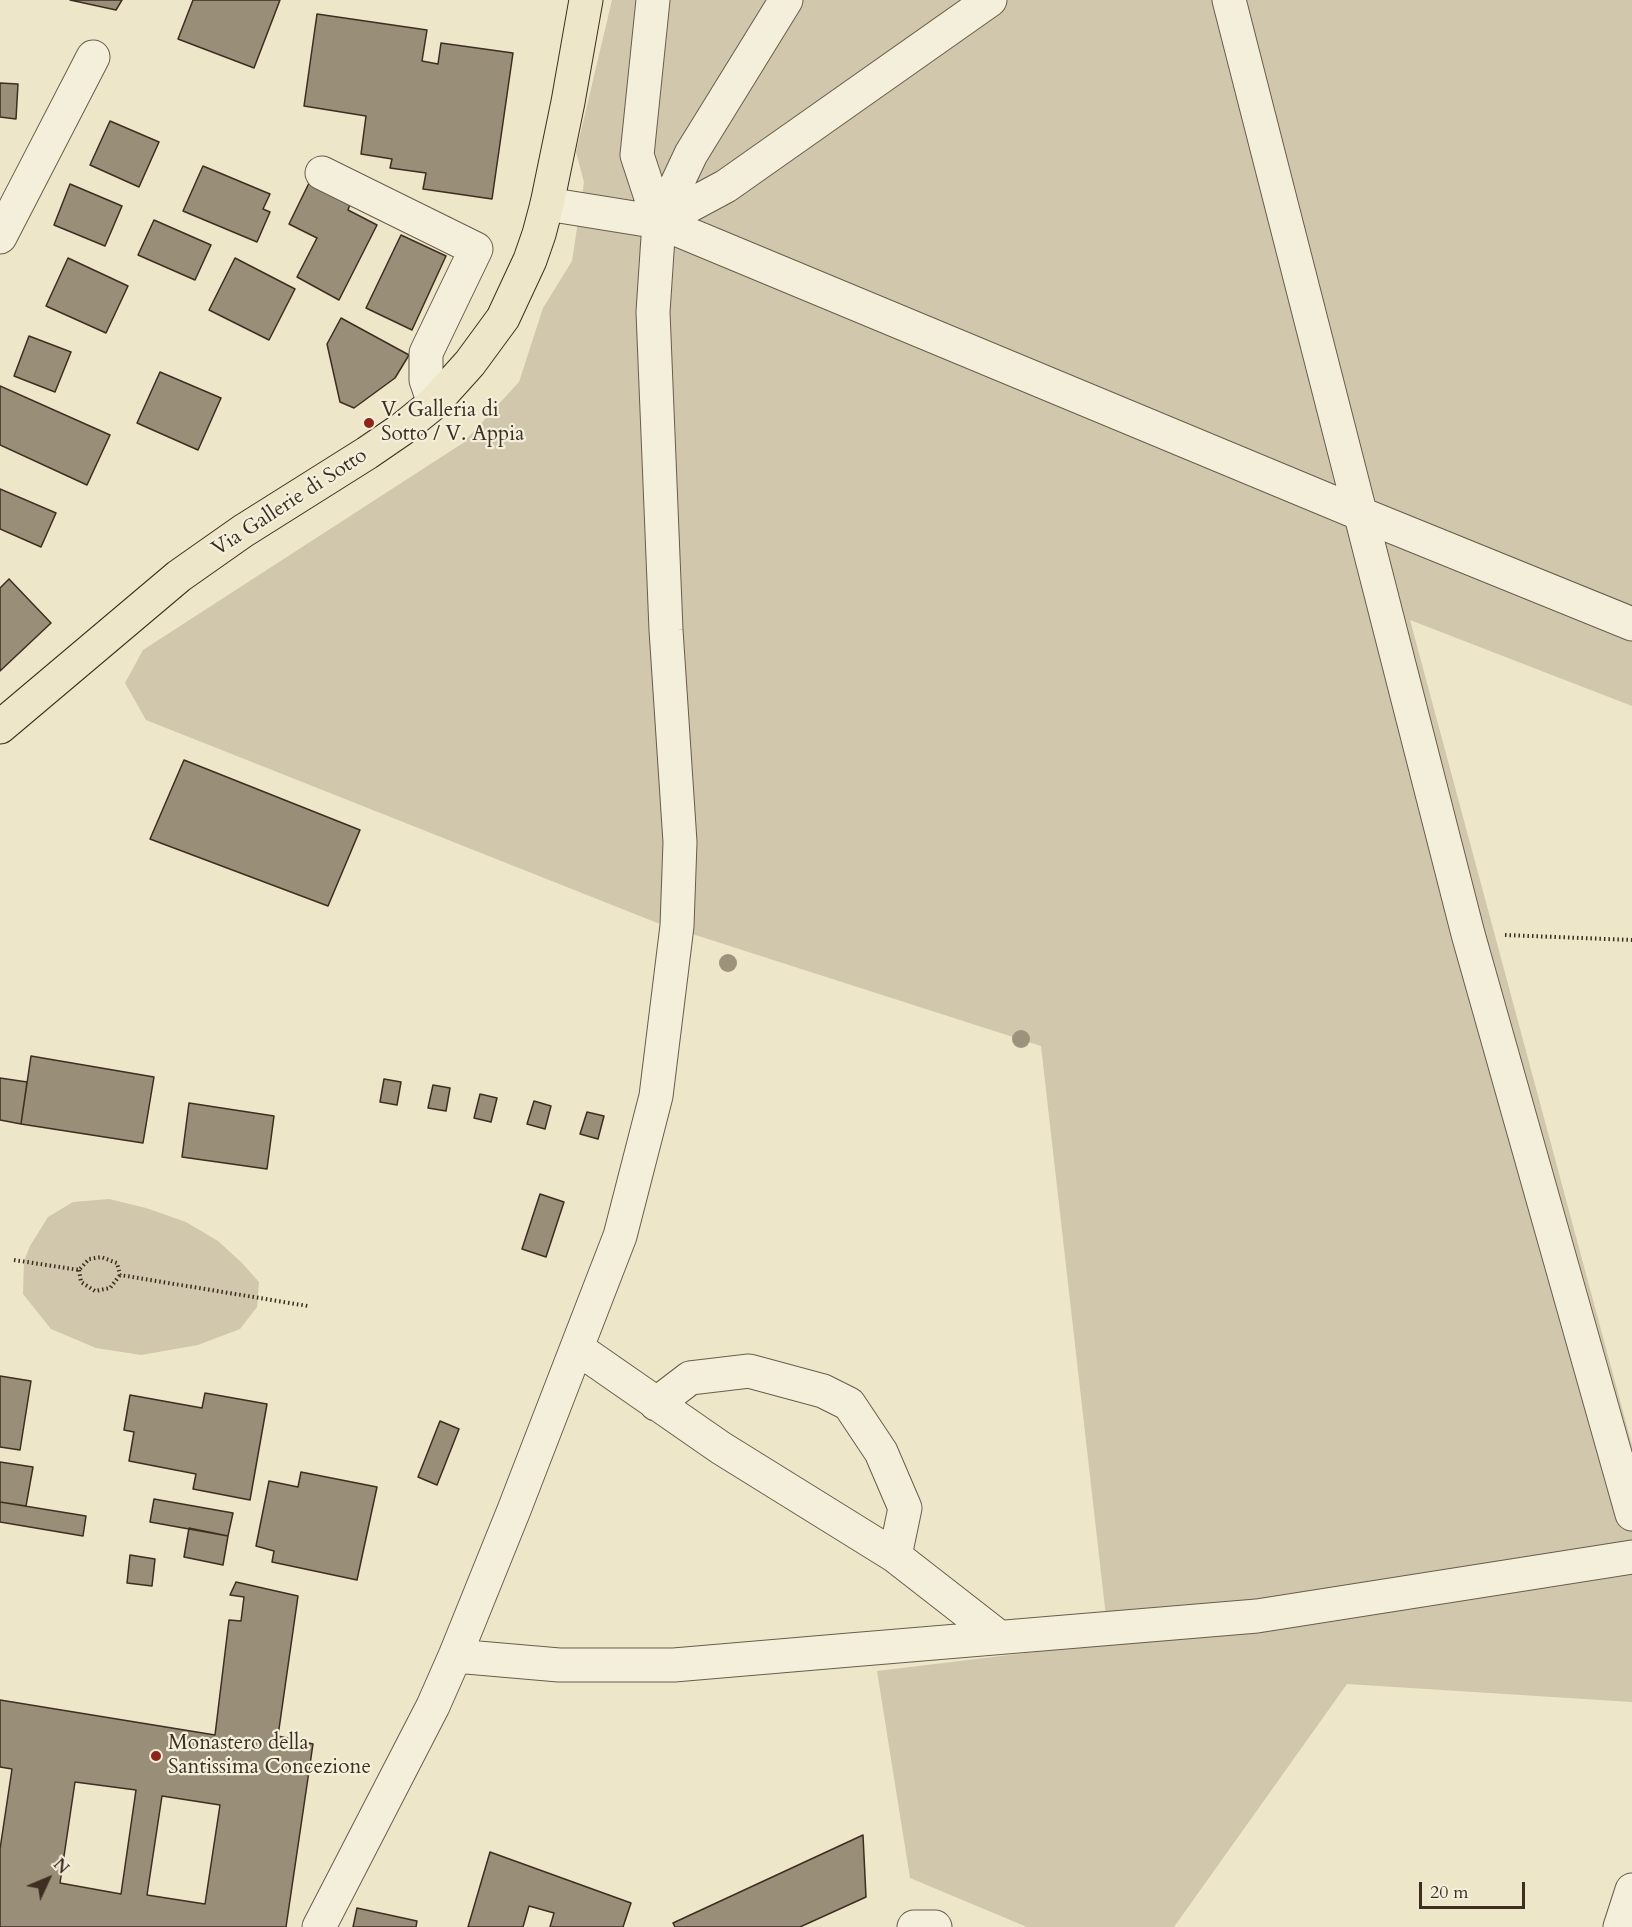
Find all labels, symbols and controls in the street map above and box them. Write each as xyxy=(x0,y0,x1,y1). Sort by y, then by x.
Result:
place label: V. Galleria di Sotto / V. Appia xyxy=(381,398,524,448)
marker: V. Galleria di Sotto / V. Appia xyxy=(362,416,376,430)
street label: Via Gallerie di Sotto xyxy=(208,443,372,563)
place label: Monastero della Santissima Concezione xyxy=(168,1731,371,1781)
marker: Monastero della Santissima Concezione xyxy=(149,1749,163,1763)
north arrow xyxy=(18,1849,78,1909)
text: N xyxy=(48,1854,74,1879)
scale bar xyxy=(1422,1870,1528,1908)
text: 20 m xyxy=(1430,1880,1469,1905)

